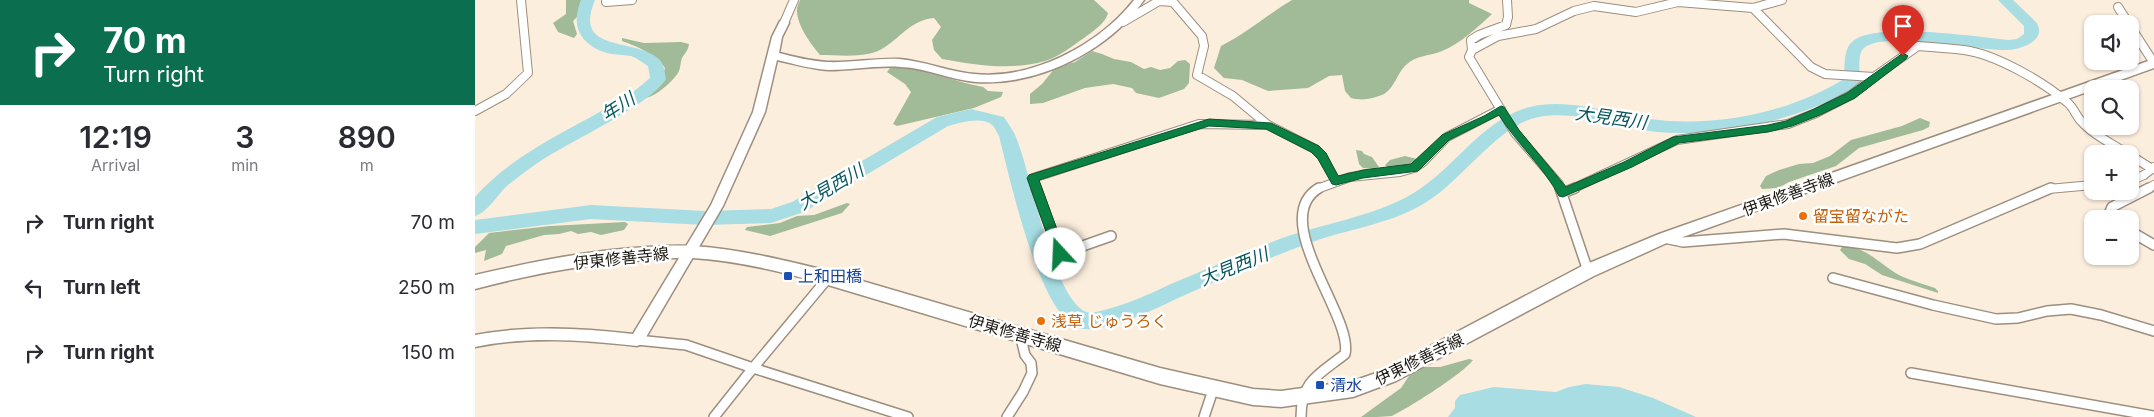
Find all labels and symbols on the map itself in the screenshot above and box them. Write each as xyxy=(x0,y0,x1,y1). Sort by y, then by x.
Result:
pin xyxy=(1882,5,1924,56)
water label: 年川 xyxy=(597,87,640,125)
water label: 大見西川 xyxy=(1574,102,1650,133)
water label: 大見西川 xyxy=(794,158,869,214)
street label: 伊東修善寺線 xyxy=(1739,168,1837,220)
place label: 留宝留ながた xyxy=(1813,206,1909,226)
marker: 留宝留ながた xyxy=(1797,210,1809,222)
position arrow xyxy=(1033,227,1085,279)
street label: 伊東修善寺線 xyxy=(572,243,670,273)
water label: 大見西川 xyxy=(1197,243,1273,290)
place label: 上和田橋 xyxy=(798,266,862,286)
marker: 上和田橋 xyxy=(782,270,794,282)
street label: 伊東修善寺線 xyxy=(966,310,1064,356)
place label: 浅草 じゅうろく xyxy=(1051,311,1168,331)
marker: 浅草 じゅうろく xyxy=(1035,315,1047,327)
street label: 伊東修善寺線 xyxy=(1371,329,1467,389)
place label: 清水 xyxy=(1330,375,1362,395)
marker: 清水 xyxy=(1314,379,1326,391)

